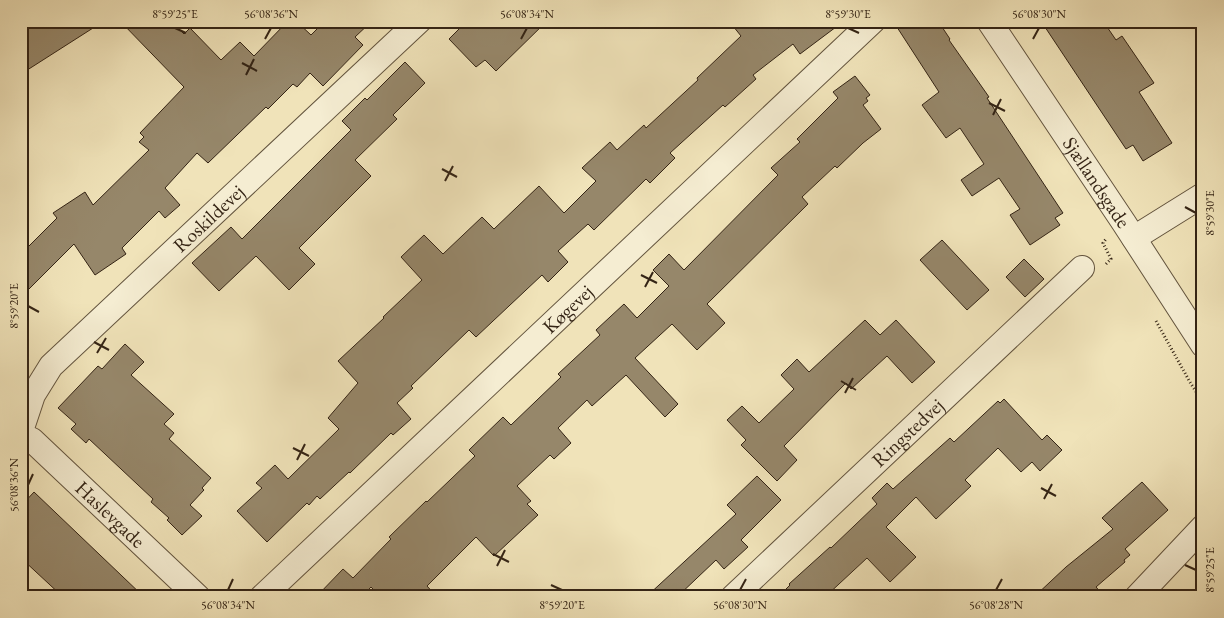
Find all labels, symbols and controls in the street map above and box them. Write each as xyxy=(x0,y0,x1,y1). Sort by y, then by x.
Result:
text: 8°59'25"E xyxy=(152,6,198,22)
text: 56°08'36"N xyxy=(244,6,298,22)
text: 56°08'34"N xyxy=(500,6,554,22)
text: 8°59'30"E xyxy=(825,6,871,22)
text: 56°08'30"N xyxy=(1012,6,1066,22)
street label: Sjællandsgade xyxy=(1057,132,1137,233)
street label: Roskildevej xyxy=(167,179,250,258)
text: 8°59'30"E xyxy=(1202,190,1218,236)
street label: Køgevej xyxy=(537,279,599,339)
text: 8°59'20"E xyxy=(6,283,22,329)
street label: Ringstedvej xyxy=(866,392,949,473)
text: 56°08'36"N xyxy=(6,458,22,512)
street label: Haslevgade xyxy=(70,475,151,554)
text: 8°59'25"E xyxy=(1202,547,1218,593)
text: 56°08'34"N xyxy=(201,597,255,613)
text: 8°59'20"E xyxy=(539,597,585,613)
text: 56°08'30"N xyxy=(713,597,767,613)
text: 56°08'28"N xyxy=(969,597,1023,613)

